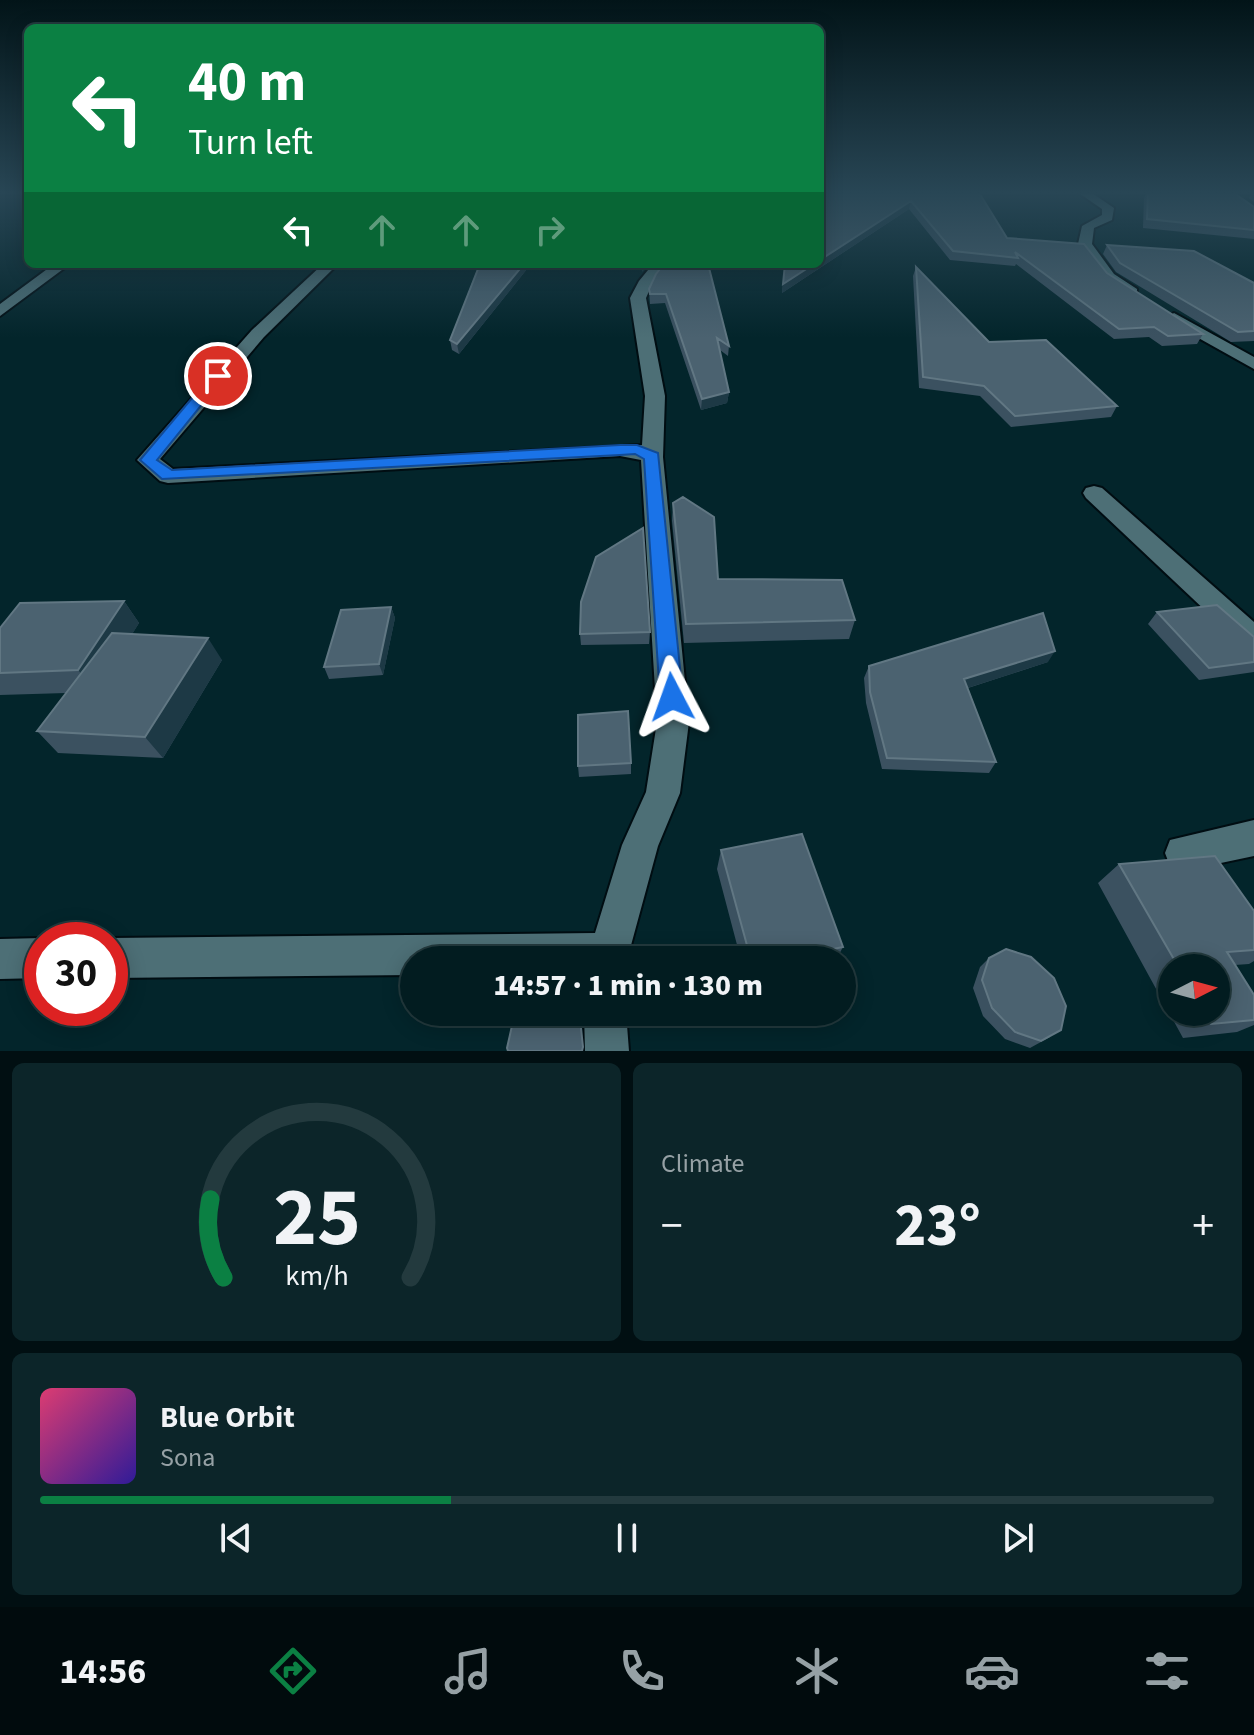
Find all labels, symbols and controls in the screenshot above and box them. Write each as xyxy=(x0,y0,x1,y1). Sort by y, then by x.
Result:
text: 40 m xyxy=(188,43,306,122)
icon: left xyxy=(56,56,160,160)
text: Turn left xyxy=(188,117,313,168)
icon: left xyxy=(276,208,320,252)
icon: ahead xyxy=(360,208,404,252)
icon: ahead xyxy=(444,208,488,252)
icon: right xyxy=(528,208,572,252)
pin xyxy=(184,342,252,410)
icon: arrive xyxy=(196,354,240,398)
position arrow xyxy=(630,655,714,739)
speed limit sign: 30 xyxy=(24,922,128,1026)
north arrow xyxy=(1158,954,1230,1026)
map controls xyxy=(1158,954,1230,1026)
text: 14:57 · 1 min · 130 m xyxy=(493,964,763,1007)
text: Climate xyxy=(661,1145,745,1182)
text: 25 xyxy=(273,1159,360,1277)
text: 23° xyxy=(894,1184,981,1269)
text: − xyxy=(661,1195,683,1258)
text: + xyxy=(1192,1195,1214,1258)
text: km/h xyxy=(285,1256,348,1296)
text: Blue Orbit xyxy=(160,1396,295,1439)
text: Sona xyxy=(160,1439,215,1476)
icon: previous xyxy=(214,1516,258,1560)
icon: pause xyxy=(605,1516,649,1560)
icon: next xyxy=(996,1516,1040,1560)
icon: directions xyxy=(265,1643,321,1699)
icon: music xyxy=(440,1643,496,1699)
icon: phone xyxy=(614,1643,670,1699)
icon: climate xyxy=(789,1643,845,1699)
icon: car xyxy=(964,1643,1020,1699)
icon: filters xyxy=(1139,1643,1195,1699)
text: 14:56 xyxy=(59,1646,146,1697)

